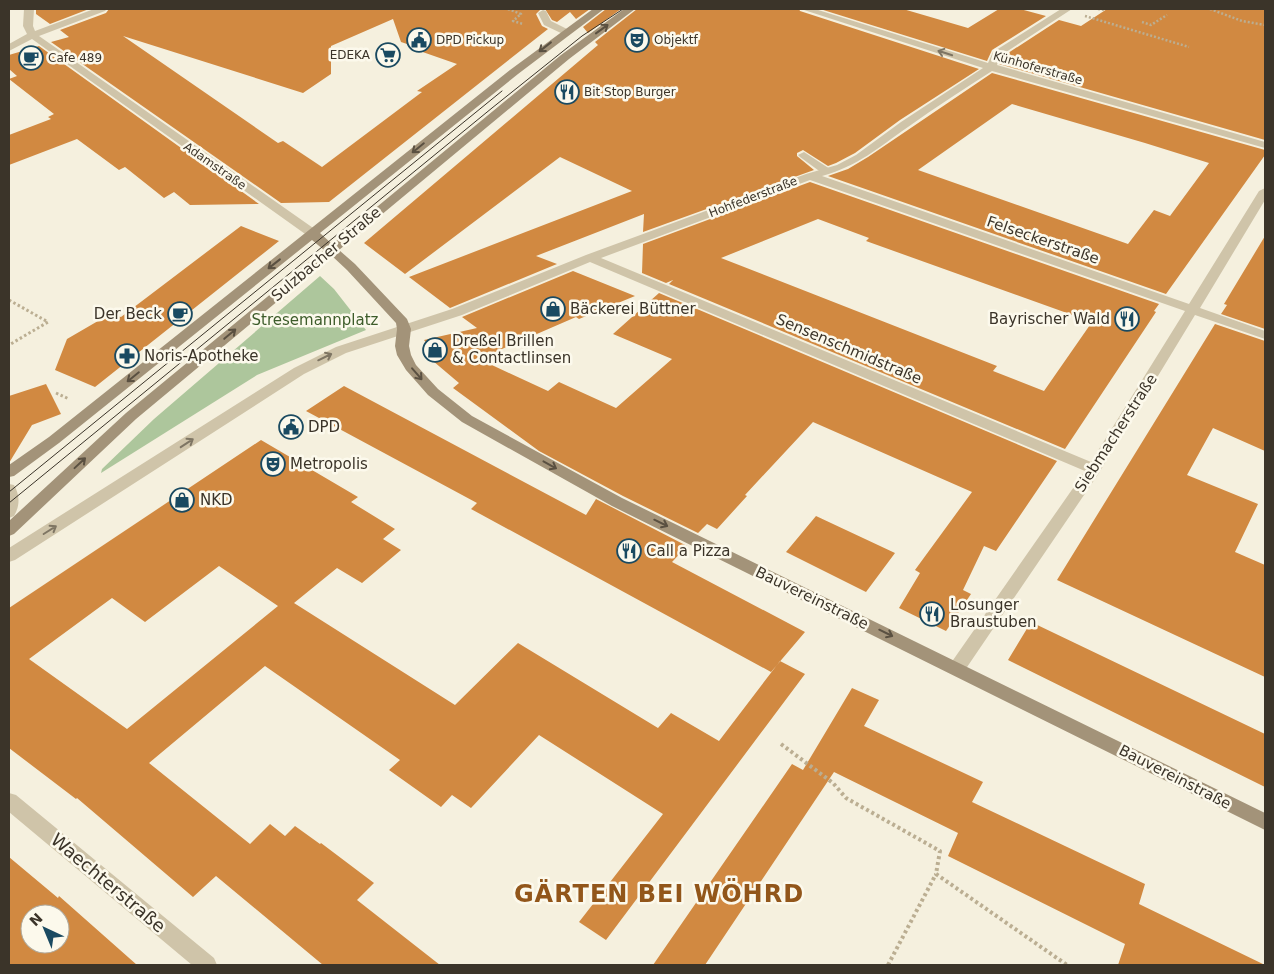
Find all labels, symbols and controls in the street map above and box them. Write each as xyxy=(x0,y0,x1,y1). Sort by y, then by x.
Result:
one-way arrow xyxy=(595,24,609,34)
public building icon: DPD Pickup xyxy=(406,27,432,53)
theatre icon: Objektf xyxy=(624,27,650,53)
place label: DPD Pickup xyxy=(436,33,504,47)
place label: Objektf xyxy=(654,33,698,47)
supermarket icon: EDEKA xyxy=(375,42,401,68)
one-way arrow xyxy=(539,42,552,53)
cafe icon: Cafe 489 xyxy=(18,45,44,71)
one-way arrow xyxy=(937,47,953,57)
place label: EDEKA xyxy=(330,48,371,62)
street label: Künhoferstraße xyxy=(992,49,1084,87)
place label: Cafe 489 xyxy=(48,51,102,65)
restaurant icon: Bit Stop Burger xyxy=(554,79,580,105)
place label: Bit Stop Burger xyxy=(584,85,676,99)
street label: Adamstraße xyxy=(181,139,249,193)
one-way arrow xyxy=(412,143,425,154)
street label: Hohfederstraße xyxy=(707,174,799,220)
street label: Sulzbacher Straße xyxy=(268,203,384,305)
street label: Felseckerstraße xyxy=(984,212,1102,268)
one-way arrow xyxy=(268,259,281,270)
shop icon: Bäckerei Büttner xyxy=(540,296,566,322)
place label: Bäckerei Büttner xyxy=(570,300,696,318)
cafe icon: Der Beck xyxy=(167,301,193,327)
place label: Der Beck xyxy=(94,305,162,323)
restaurant icon: Bayrischer Wald xyxy=(1114,306,1140,332)
street label: Sensenschmidstraße xyxy=(773,310,925,388)
place label: Bayrischer Wald xyxy=(989,310,1110,328)
park label: Stresemannplatz xyxy=(252,311,379,329)
one-way arrow xyxy=(223,328,236,339)
place label: Dreßel Brillen & Contactlinsen xyxy=(452,332,571,367)
shop icon: Dreßel Brillen & Contactlinsen xyxy=(422,337,448,363)
pharmacy icon: Noris-Apotheke xyxy=(114,343,140,369)
place label: Noris-Apotheke xyxy=(144,347,259,365)
one-way arrow xyxy=(317,352,332,361)
one-way arrow xyxy=(411,367,422,380)
one-way arrow xyxy=(127,371,140,382)
street label: Siebmacherstraße xyxy=(1071,371,1161,495)
public building icon: DPD xyxy=(278,414,304,440)
place label: DPD xyxy=(308,418,340,436)
one-way arrow xyxy=(180,438,194,448)
theatre icon: Metropolis xyxy=(260,451,286,477)
place label: Metropolis xyxy=(290,455,368,473)
one-way arrow xyxy=(74,457,87,469)
one-way arrow xyxy=(542,460,557,470)
shop icon: NKD xyxy=(169,487,195,513)
place label: NKD xyxy=(200,491,233,509)
one-way arrow xyxy=(653,519,668,528)
one-way arrow xyxy=(43,525,57,535)
restaurant icon: Call a Pizza xyxy=(616,538,642,564)
place label: Call a Pizza xyxy=(646,542,731,560)
street label: Bauvereinstraße xyxy=(753,563,871,633)
place label: Losunger Braustuben xyxy=(950,596,1037,631)
restaurant icon: Losunger Braustuben xyxy=(919,601,945,627)
one-way arrow xyxy=(878,629,893,638)
street label: Bauvereinstraße xyxy=(1116,741,1234,813)
street label: Waechterstraße xyxy=(47,829,170,937)
district label: GÄRTEN BEI WÖHRD xyxy=(514,878,804,908)
north arrow xyxy=(20,904,70,954)
text: N xyxy=(26,910,46,929)

